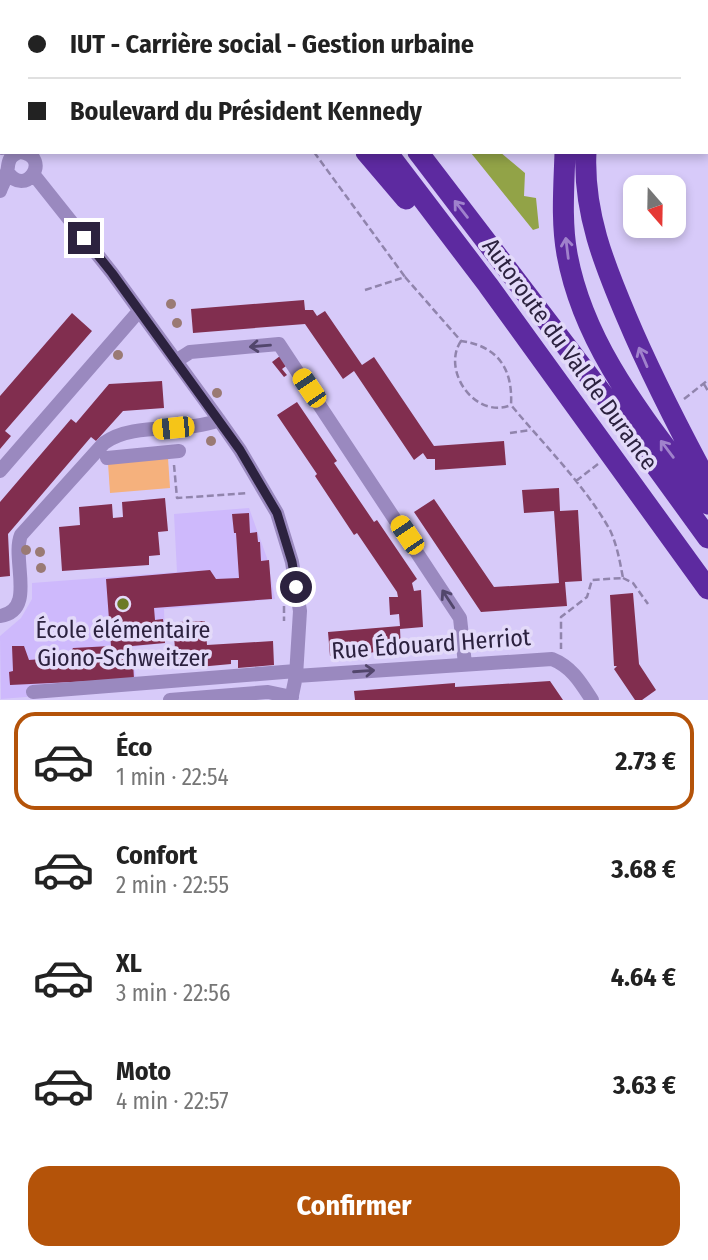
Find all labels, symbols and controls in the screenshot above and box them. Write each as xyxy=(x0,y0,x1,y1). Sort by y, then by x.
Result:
text: IUT - Carrière social - Gestion urbaine xyxy=(70,29,474,60)
text: Boulevard du Président Kennedy xyxy=(70,96,422,127)
north arrow xyxy=(623,175,686,238)
map controls xyxy=(623,175,686,238)
one-way arrow xyxy=(454,200,469,218)
route end xyxy=(68,222,100,254)
street label: Autoroute du Val de Durance xyxy=(477,233,663,475)
one-way arrow xyxy=(561,237,574,260)
one-way arrow xyxy=(249,340,272,353)
one-way arrow xyxy=(636,347,649,368)
car xyxy=(289,365,330,411)
car xyxy=(152,415,195,441)
one-way arrow xyxy=(660,440,675,459)
car xyxy=(387,512,428,558)
route start xyxy=(280,571,312,603)
one-way arrow xyxy=(441,590,455,610)
marker: École élémentaire Giono-Schweitzer xyxy=(115,596,131,612)
place label: École élémentaire Giono-Schweitzer xyxy=(36,615,210,672)
street label: Rue Édouard Herriot xyxy=(330,622,532,665)
one-way arrow xyxy=(352,664,375,677)
icon: car xyxy=(32,730,95,793)
text: Éco xyxy=(116,732,153,763)
text: 2.73 € xyxy=(615,746,676,777)
text: 1 min · 22:54 xyxy=(116,763,229,791)
icon: car xyxy=(32,838,95,901)
text: Confort xyxy=(116,840,197,871)
text: 3.68 € xyxy=(611,854,676,885)
text: 2 min · 22:55 xyxy=(116,871,229,899)
icon: car xyxy=(32,946,95,1009)
text: XL xyxy=(116,948,142,979)
text: 4.64 € xyxy=(611,962,676,993)
text: 3 min · 22:56 xyxy=(116,979,230,1007)
icon: car xyxy=(32,1054,95,1117)
text: Moto xyxy=(116,1056,171,1087)
text: 3.63 € xyxy=(613,1070,676,1101)
text: 4 min · 22:57 xyxy=(116,1087,228,1115)
button: Confirmer xyxy=(28,1166,680,1246)

